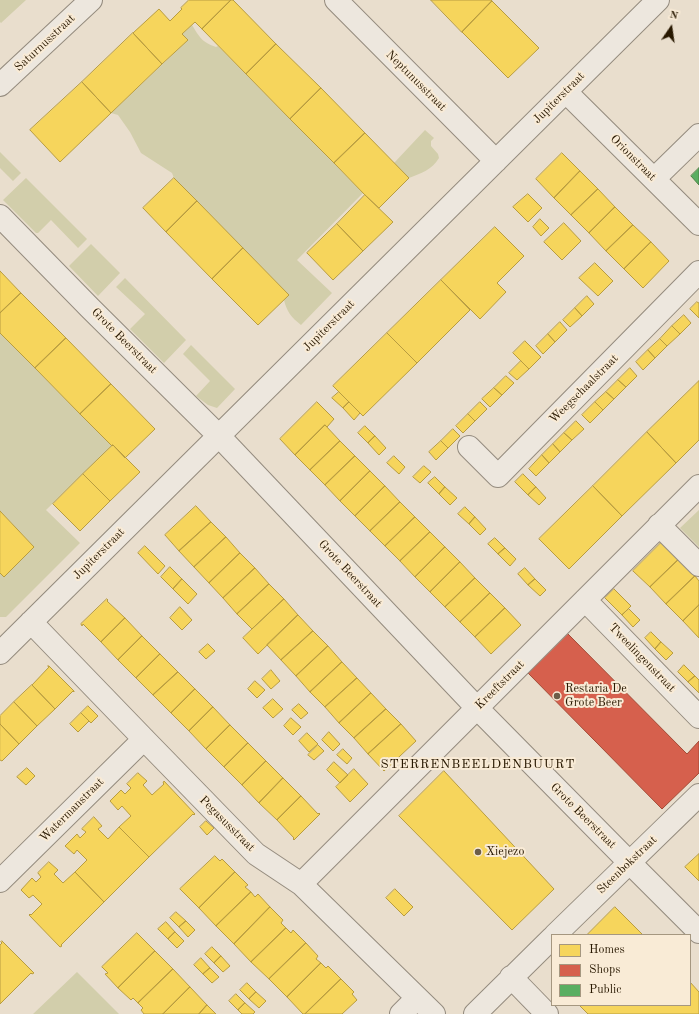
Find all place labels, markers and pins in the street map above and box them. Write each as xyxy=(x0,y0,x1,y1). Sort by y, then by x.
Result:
place label: Restaria De Grote Beer xyxy=(565,682,627,710)
marker: Restaria De Grote Beer xyxy=(552,691,562,701)
place label: Xiejezo xyxy=(486,845,524,859)
marker: Xiejezo xyxy=(473,847,483,857)

